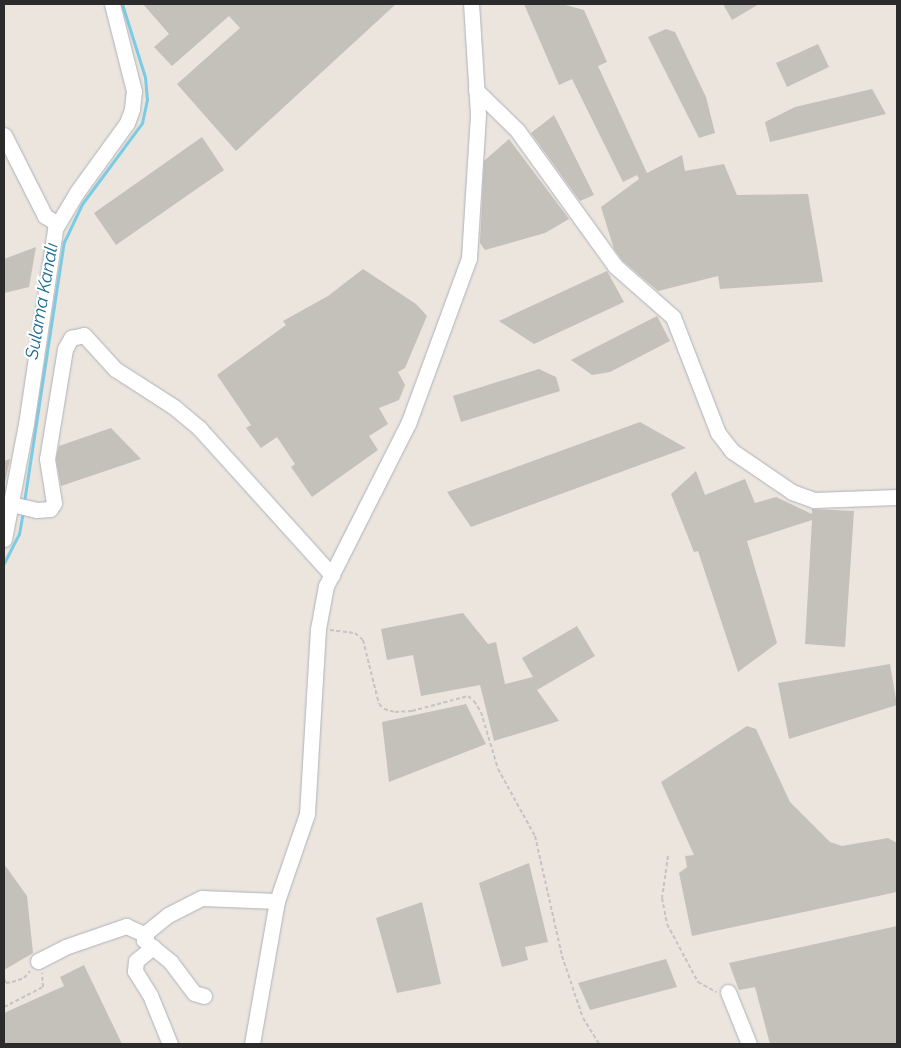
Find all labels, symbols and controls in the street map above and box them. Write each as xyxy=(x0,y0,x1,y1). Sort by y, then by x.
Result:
water label: Sulama Kanalı xyxy=(21,241,63,361)

